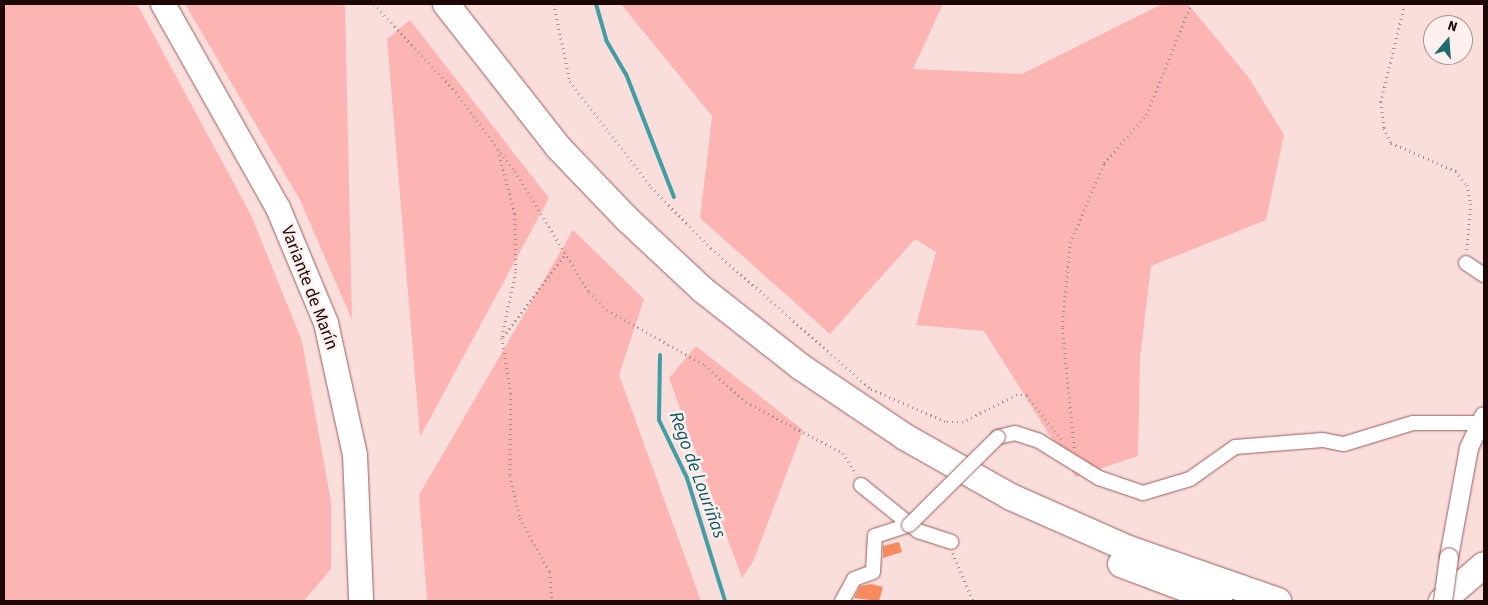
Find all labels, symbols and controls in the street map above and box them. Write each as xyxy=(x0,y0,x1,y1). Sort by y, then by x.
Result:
north arrow xyxy=(1423,15,1473,65)
text: N xyxy=(1445,16,1460,38)
street label: Variante de Marín xyxy=(275,223,343,353)
water label: Rego de Louriñas xyxy=(664,409,730,541)

